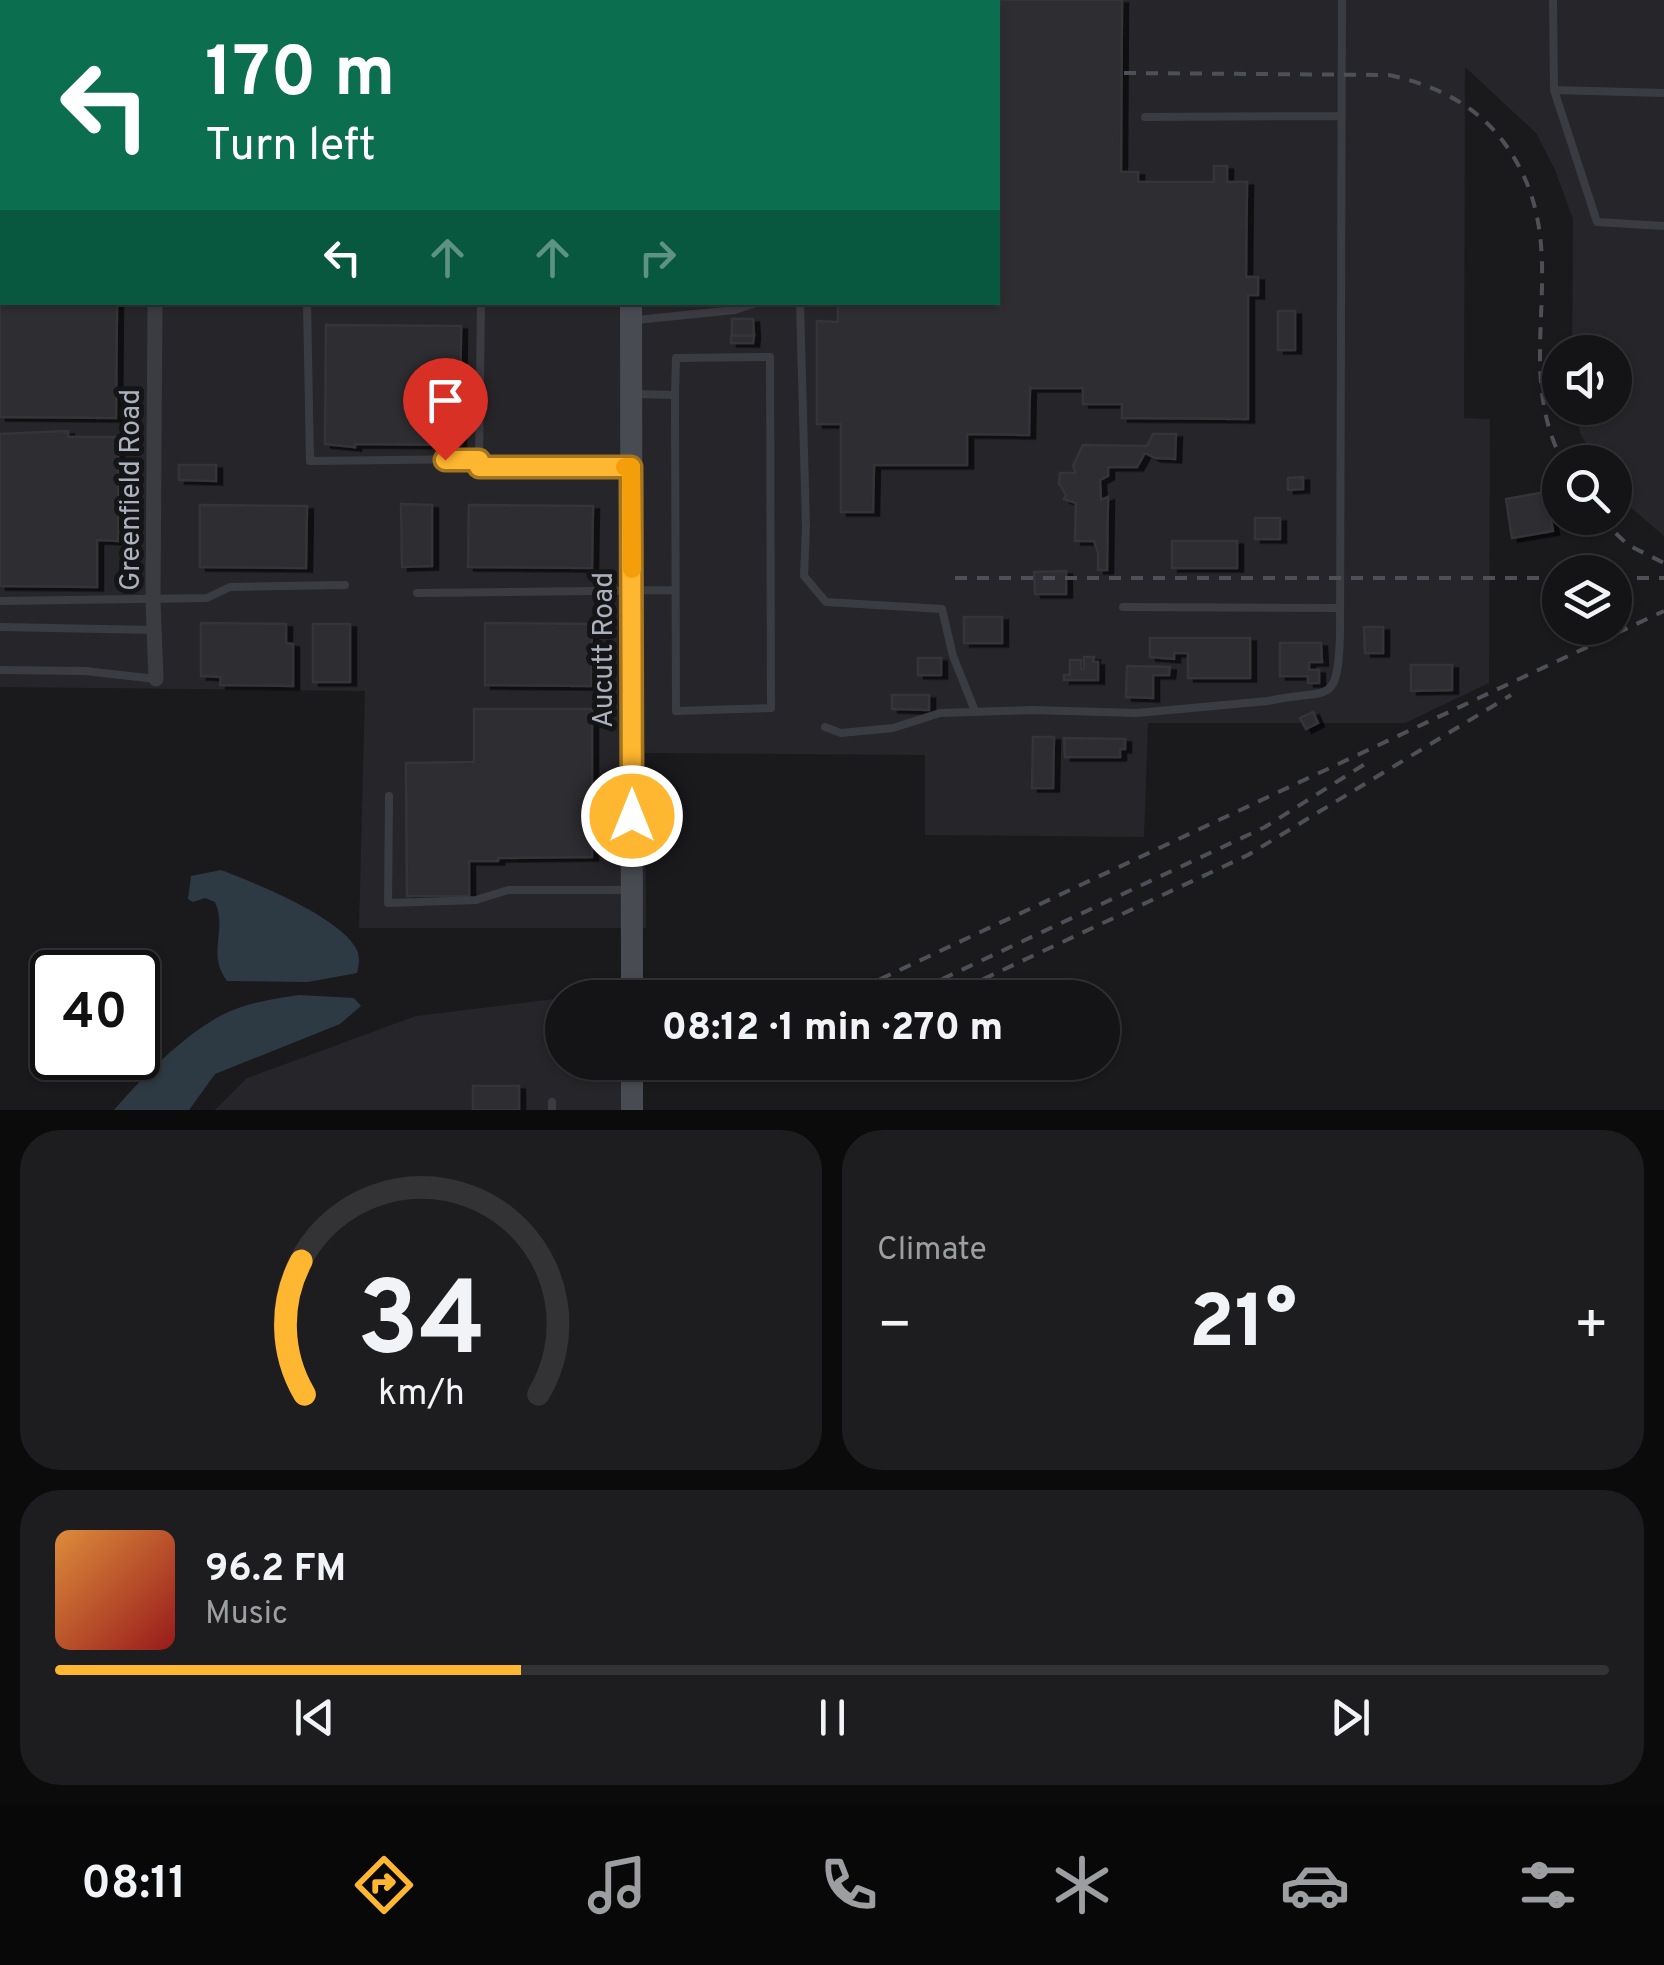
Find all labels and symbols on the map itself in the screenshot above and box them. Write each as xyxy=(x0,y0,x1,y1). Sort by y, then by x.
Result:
pin xyxy=(403,358,488,461)
street label: Greenfield Road xyxy=(114,389,150,591)
street label: Aucutt Road xyxy=(587,572,623,728)
position arrow xyxy=(580,764,684,868)
speed limit sign: 40 xyxy=(30,950,160,1080)

